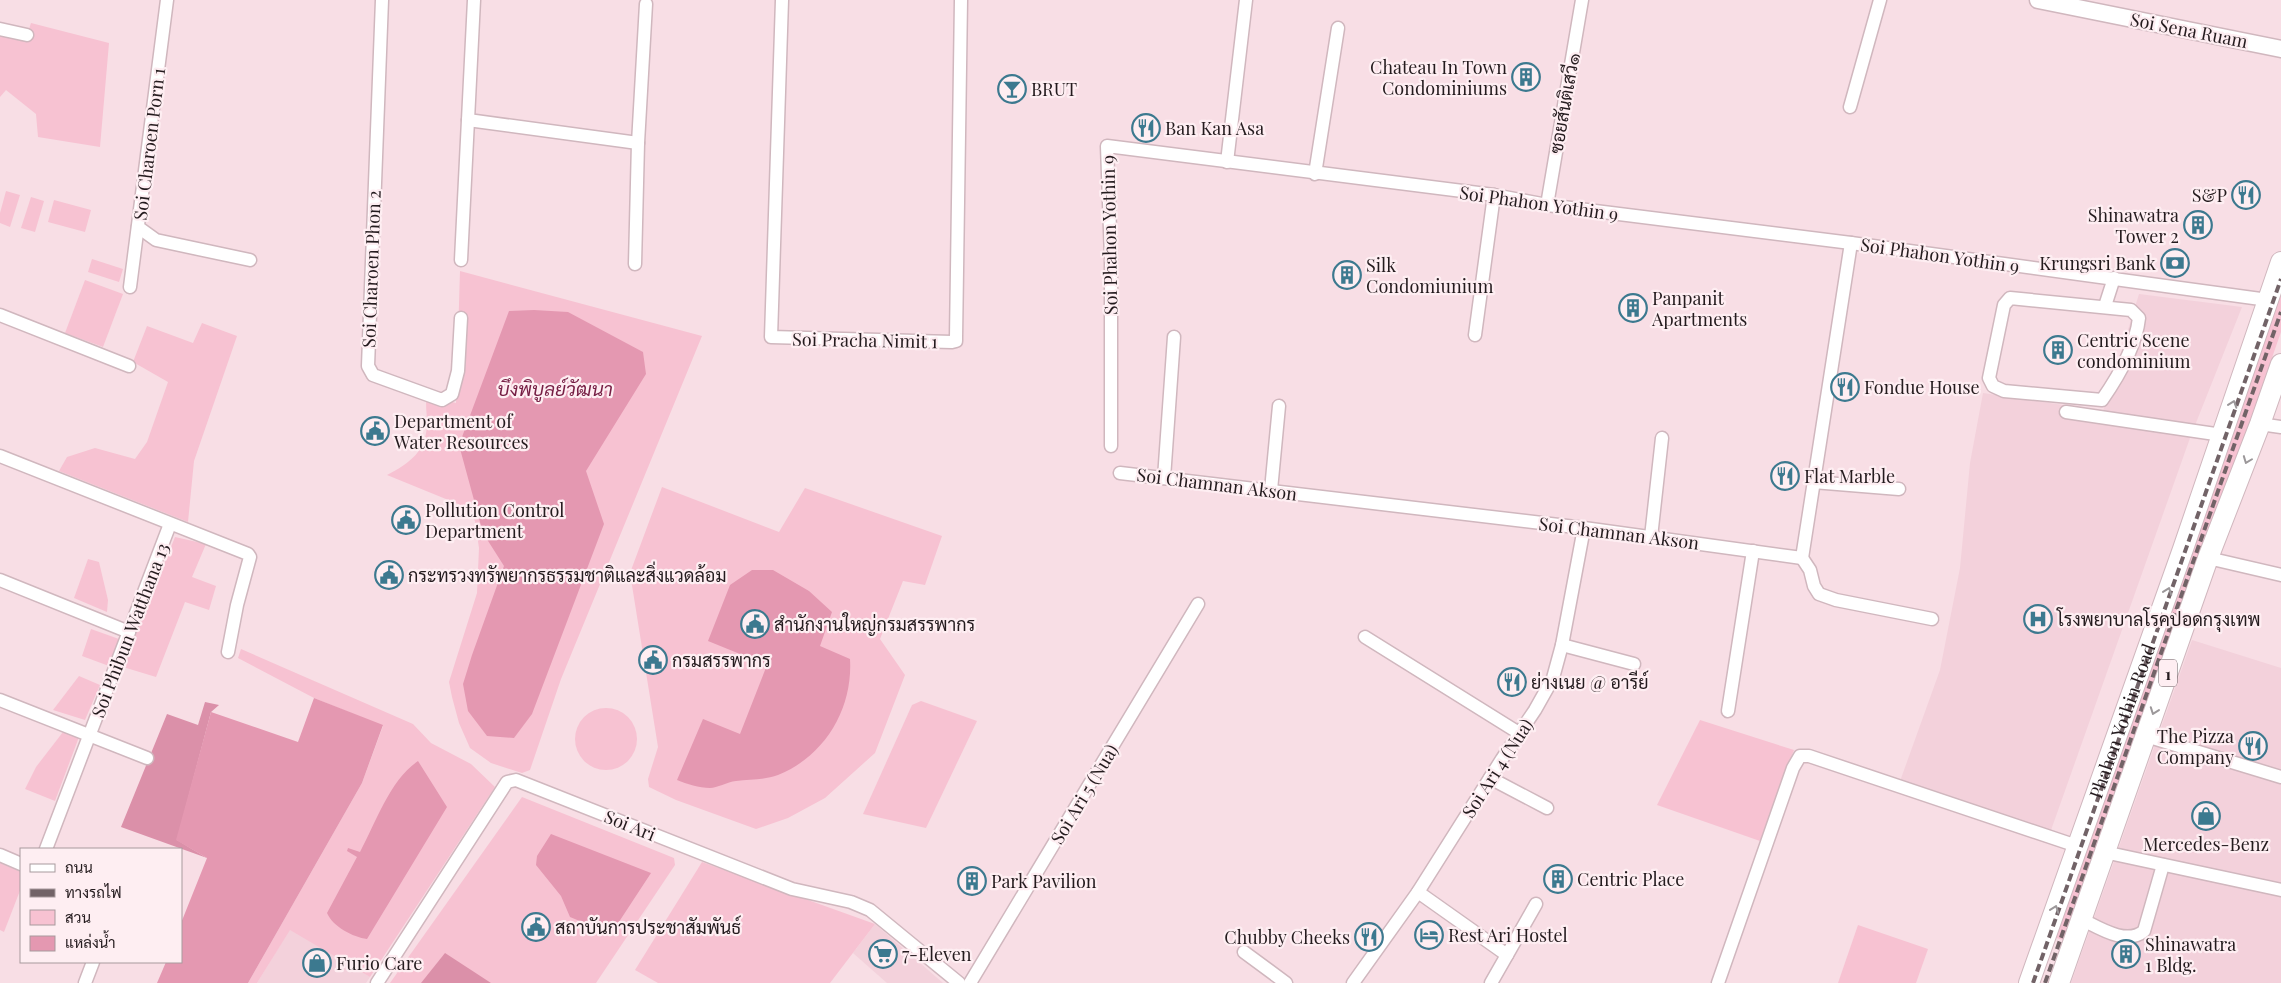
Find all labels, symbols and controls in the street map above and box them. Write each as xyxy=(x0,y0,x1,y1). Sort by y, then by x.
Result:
street label: Soi Sena Ruam xyxy=(2128,7,2250,53)
street label: ซอยสันติเสวี๑ xyxy=(1543,51,1585,155)
place label: Chateau In Town Condominiums xyxy=(1370,55,1507,100)
building icon: Chateau In Town Condominiums xyxy=(1511,62,1541,92)
street label: Soi Charoen Porn 1 xyxy=(128,66,170,222)
bar icon: BRUT xyxy=(997,74,1027,104)
place label: BRUT xyxy=(1031,77,1077,101)
restaurant icon: Ban Kan Asa xyxy=(1131,113,1161,143)
place label: Ban Kan Asa xyxy=(1165,116,1264,140)
street label: Soi Phahon Yothin 9 xyxy=(1096,155,1122,315)
street label: Soi Phahon Yothin 9 xyxy=(1458,180,1620,226)
restaurant icon: S&P xyxy=(2231,180,2261,210)
place label: S&P xyxy=(2192,183,2227,207)
street label: Soi Charoen Phon 2 xyxy=(356,190,386,348)
place label: Shinawatra Tower 2 xyxy=(2088,203,2179,248)
building icon: Shinawatra Tower 2 xyxy=(2183,210,2213,240)
street label: Soi Phahon Yothin 9 xyxy=(1859,232,2021,278)
bank icon: Krungsri Bank xyxy=(2160,248,2190,278)
place label: Krungsri Bank xyxy=(2039,251,2156,275)
place label: Silk Condomiunium xyxy=(1366,253,1494,298)
building icon: Silk Condomiunium xyxy=(1332,260,1362,290)
place label: Panpanit Apartments xyxy=(1651,286,1747,331)
building icon: Panpanit Apartments xyxy=(1618,293,1648,323)
street label: Soi Pracha Nimit 1 xyxy=(792,327,938,353)
place label: Centric Scene condominium xyxy=(2077,328,2190,373)
building icon: Centric Scene condominium xyxy=(2043,335,2073,365)
restaurant icon: Fondue House xyxy=(1830,372,1860,402)
water label: บึงพิบูลย์วัฒนา xyxy=(497,375,613,403)
place label: Fondue House xyxy=(1864,375,1980,399)
one-way arrow xyxy=(2227,400,2237,409)
place label: Department of Water Resources xyxy=(393,409,529,454)
public building icon: Department of Water Resources xyxy=(360,416,390,446)
one-way arrow xyxy=(2242,455,2252,463)
restaurant icon: Flat Marble xyxy=(1770,461,1800,491)
street label: Soi Chamnan Akson xyxy=(1135,462,1299,506)
place label: Flat Marble xyxy=(1804,464,1895,488)
place label: Pollution Control Department xyxy=(425,498,564,543)
public building icon: Pollution Control Department xyxy=(391,505,421,535)
street label: Soi Chamnan Akson xyxy=(1537,511,1701,555)
street label: Soi Phibun Watthana 13 xyxy=(86,539,174,721)
public building icon: กระทรวงทรัพยากรธรรมชาติและสิ่งแวดล้อม xyxy=(374,560,404,590)
place label: กระทรวงทรัพยากรธรรมชาติและสิ่งแวดล้อม xyxy=(408,561,726,587)
one-way arrow xyxy=(2162,587,2172,596)
hospital icon: โรงพยาบาลโรคปอดกรุงเทพ xyxy=(2023,604,2053,634)
place label: โรงพยาบาลโรคปอดกรุงเทพ xyxy=(2056,607,2261,632)
public building icon: สำนักงานใหญ่กรมสรรพากร xyxy=(740,609,770,639)
place label: สำนักงานใหญ่กรมสรรพากร xyxy=(774,612,976,636)
street label: Phahon Yothin Road xyxy=(2083,640,2161,802)
public building icon: กรมสรรพากร xyxy=(638,645,668,675)
place label: กรมสรรพากร xyxy=(672,648,771,672)
road number: 1 xyxy=(2159,660,2177,686)
restaurant icon: ย่างเนย @ อารีย์ xyxy=(1497,667,1527,697)
place label: ย่างเนย @ อารีย์ xyxy=(1531,670,1649,694)
one-way arrow xyxy=(2150,706,2160,714)
street label: Soi Ari 4 (Nua) xyxy=(1456,714,1538,822)
place label: The Pizza Company xyxy=(2157,724,2234,769)
restaurant icon: The Pizza Company xyxy=(2238,731,2268,761)
street label: Soi Ari 5 (Nua) xyxy=(1045,740,1123,848)
shop icon: Mercedes-Benz xyxy=(2191,801,2221,831)
street label: Soi Ari xyxy=(601,804,659,846)
place label: Mercedes-Benz xyxy=(2143,832,2269,856)
legend xyxy=(20,848,182,963)
text: ถนน xyxy=(65,857,93,877)
building icon: Centric Place xyxy=(1543,864,1573,894)
building icon: Park Pavilion xyxy=(957,866,987,896)
place label: Centric Place xyxy=(1577,867,1684,891)
place label: Park Pavilion xyxy=(991,869,1097,893)
text: ทางรถไฟ xyxy=(65,882,122,902)
one-way arrow xyxy=(2049,905,2059,913)
text: สวน xyxy=(65,907,91,927)
public building icon: สถาบันการประชาสัมพันธ์ xyxy=(521,912,551,942)
place label: สถาบันการประชาสัมพันธ์ xyxy=(555,915,741,939)
hotel icon: Rest Ari Hostel xyxy=(1414,920,1444,950)
restaurant icon: Chubby Cheeks xyxy=(1354,922,1384,952)
place label: Rest Ari Hostel xyxy=(1448,923,1568,947)
place label: Chubby Cheeks xyxy=(1224,925,1350,949)
text: แหล่งน้ำ xyxy=(65,930,116,952)
place label: Shinawatra 1 Bldg. xyxy=(2145,932,2236,977)
supermarket icon: 7-Eleven xyxy=(868,939,898,969)
building icon: Shinawatra 1 Bldg. xyxy=(2111,939,2141,969)
place label: 7-Eleven xyxy=(902,942,972,966)
shop icon: Furio Care xyxy=(302,948,332,978)
place label: Furio Care xyxy=(336,951,422,975)

